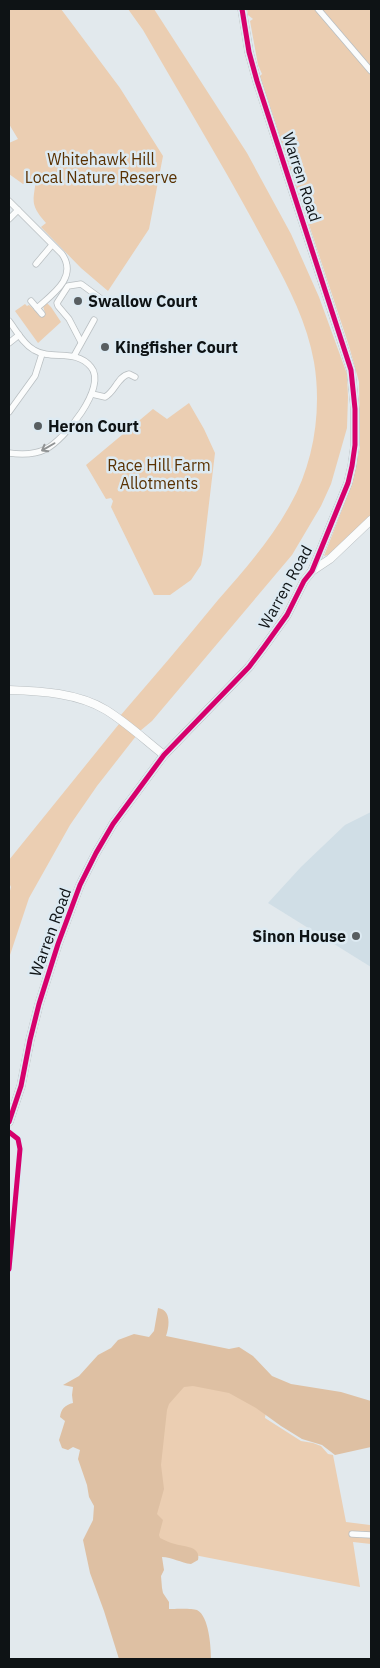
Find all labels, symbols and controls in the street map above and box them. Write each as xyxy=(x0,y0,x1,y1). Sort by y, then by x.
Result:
street label: Warren Road xyxy=(278,130,326,224)
park label: Whitehawk Hill Local Nature Reserve xyxy=(25,149,177,187)
place label: Swallow Court xyxy=(88,291,198,311)
marker: Swallow Court xyxy=(72,295,84,307)
place label: Kingfisher Court xyxy=(115,337,238,357)
marker: Kingfisher Court xyxy=(99,341,111,353)
place label: Heron Court xyxy=(48,416,139,436)
marker: Heron Court xyxy=(32,420,44,432)
one-way arrow xyxy=(41,442,56,452)
park label: Race Hill Farm Allotments xyxy=(107,455,211,493)
street label: Warren Road xyxy=(254,542,316,632)
street label: Warren Road xyxy=(25,885,75,979)
place label: Sinon House xyxy=(252,926,346,946)
marker: Sinon House xyxy=(350,930,362,942)

